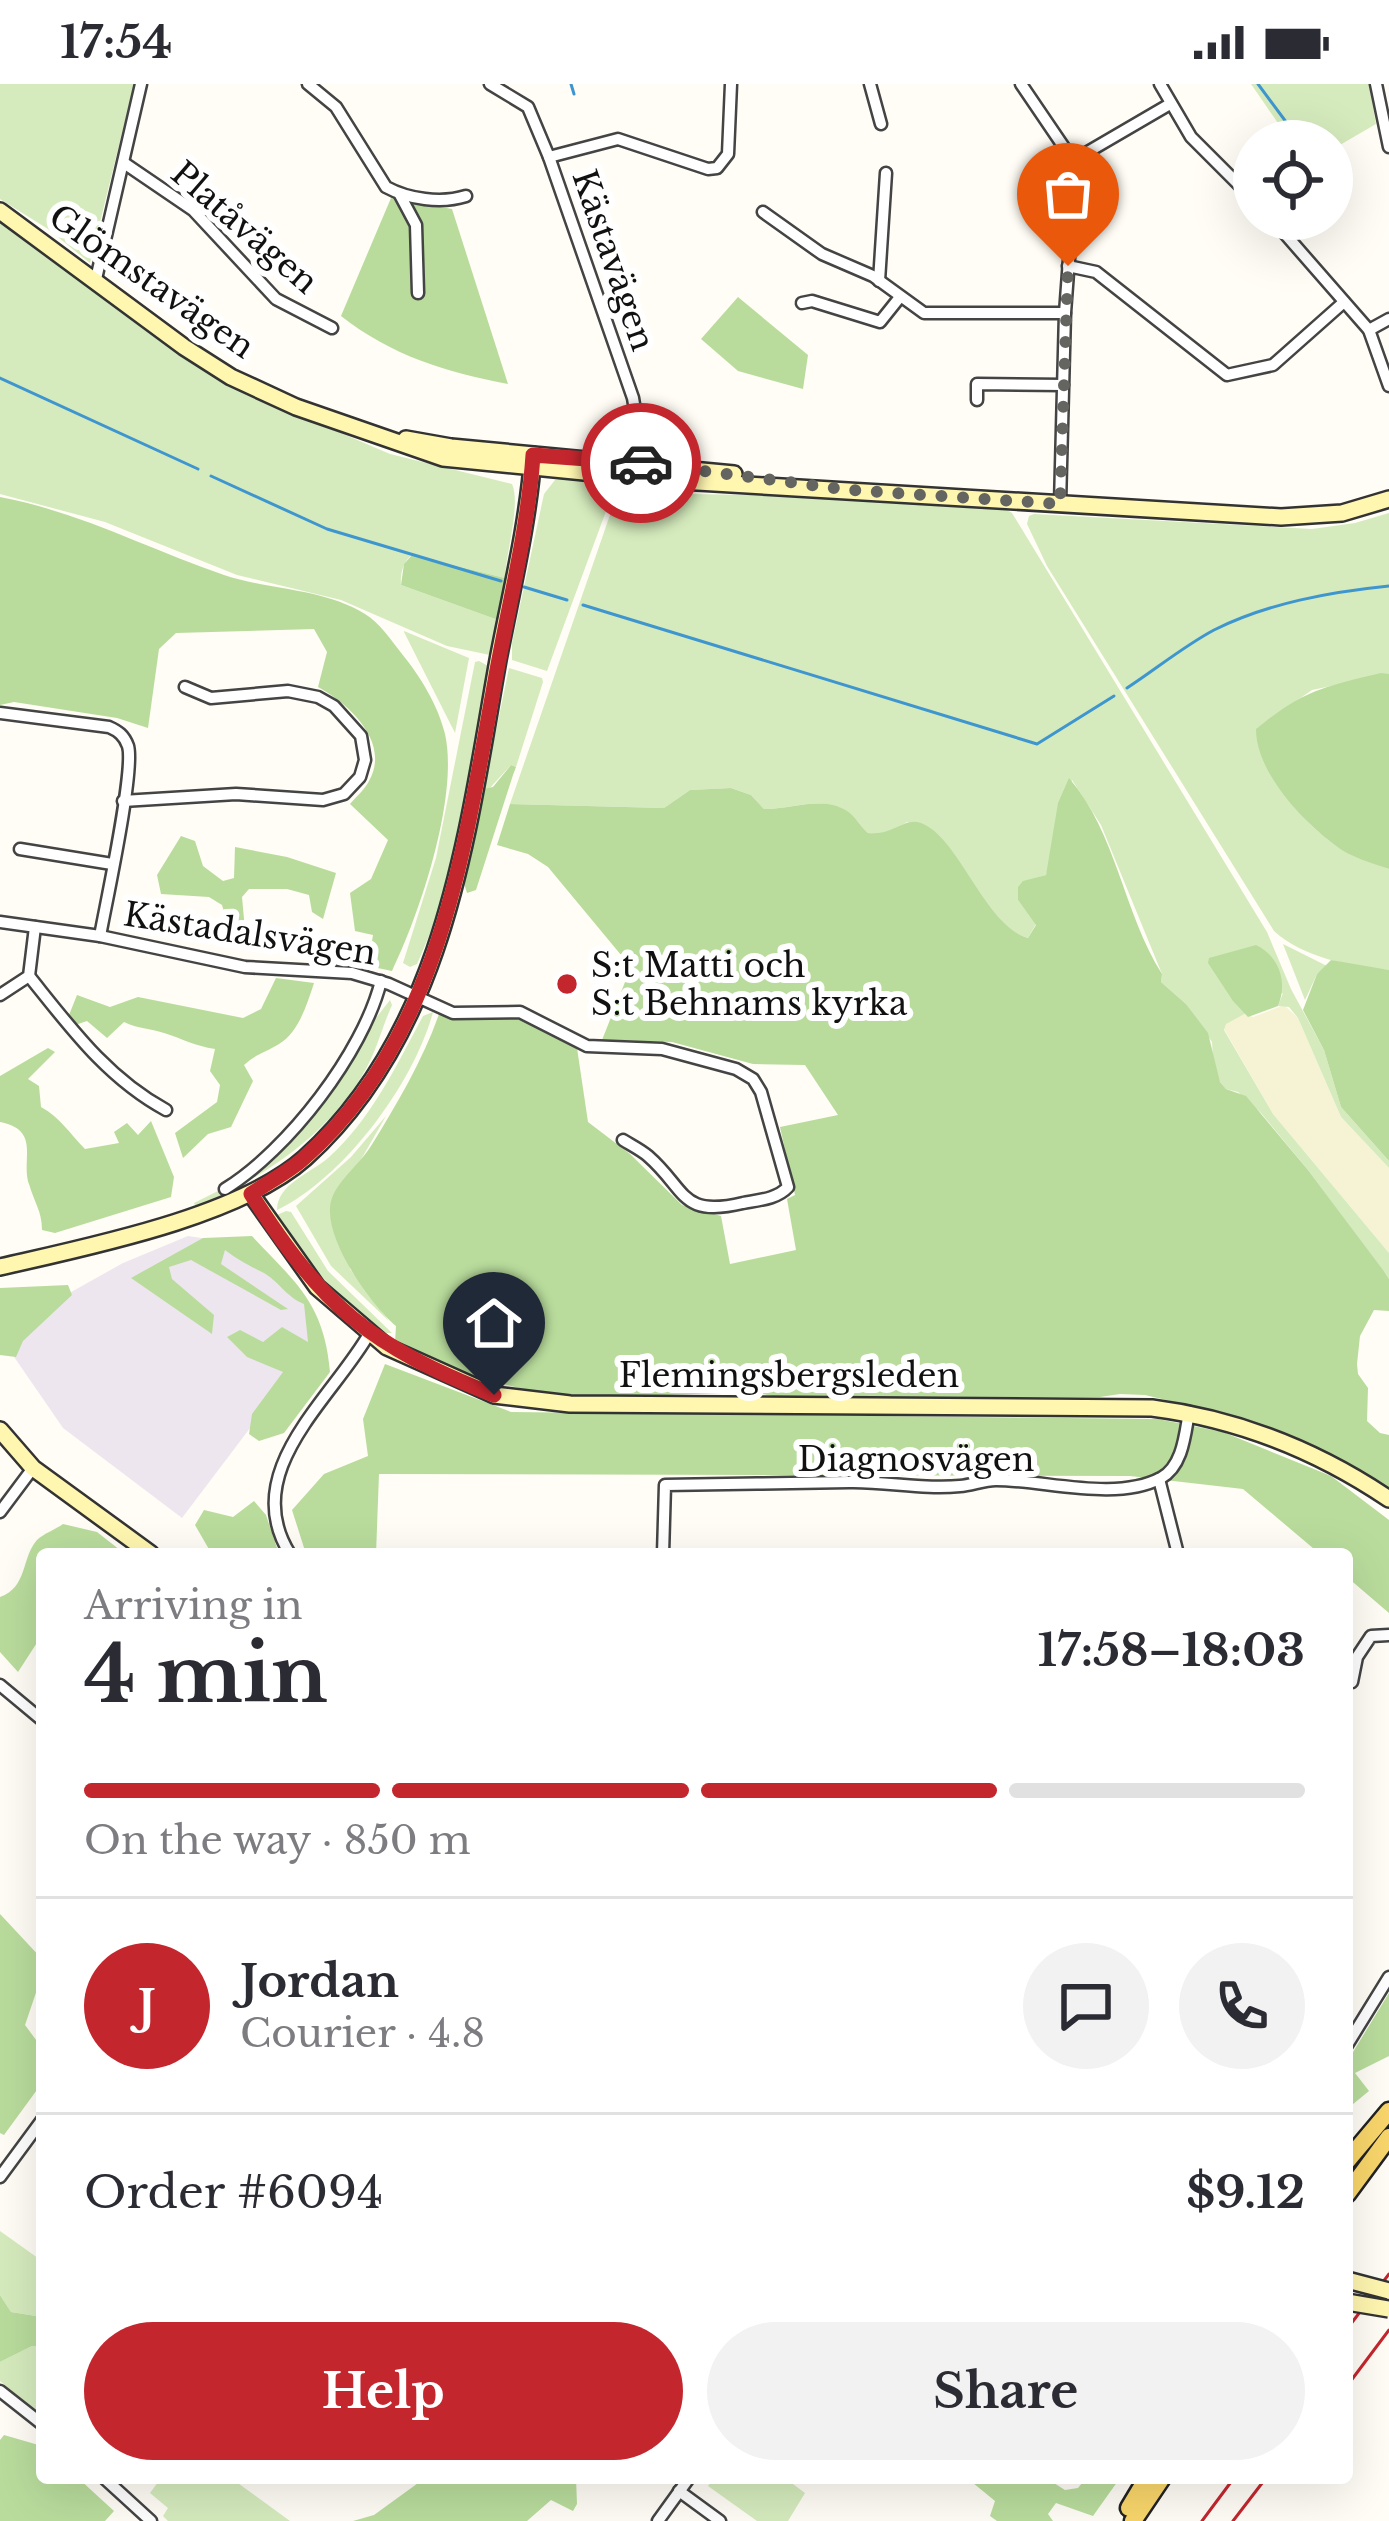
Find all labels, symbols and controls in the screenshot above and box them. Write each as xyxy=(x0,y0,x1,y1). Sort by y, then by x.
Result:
text: 17:54 xyxy=(60,14,172,70)
map controls xyxy=(1233,120,1353,240)
button: locate xyxy=(1233,120,1353,240)
pin xyxy=(1017,143,1119,266)
street label: Platåvägen xyxy=(163,152,326,302)
icon: bag xyxy=(1035,161,1101,227)
street label: Kästavägen xyxy=(563,164,664,356)
street label: Glömstavägen xyxy=(41,196,262,367)
courier xyxy=(581,403,701,523)
icon: car xyxy=(608,430,674,496)
street label: Kästadalsvägen xyxy=(121,893,379,974)
place label: S:t Matti och S:t Behnams kyrka xyxy=(591,945,908,1024)
marker: S:t Matti och S:t Behnams kyrka xyxy=(554,971,580,997)
pin xyxy=(443,1272,545,1395)
icon: home xyxy=(461,1290,527,1356)
street label: Flemingsbergsleden xyxy=(619,1355,959,1396)
street label: Diagnosvägen xyxy=(798,1439,1034,1480)
text: Arriving in xyxy=(84,1581,303,1630)
text: 17:58–18:03 xyxy=(1038,1622,1305,1678)
text: 4 min xyxy=(84,1626,328,1723)
text: On the way · 850 m xyxy=(84,1816,471,1865)
button: chat xyxy=(1023,1943,1149,2069)
button: phone xyxy=(1179,1943,1305,2069)
text: Jordan xyxy=(240,1953,399,2009)
text: J xyxy=(138,1978,156,2034)
text: Courier · 4.8 xyxy=(240,2009,485,2058)
text: Order #6094 xyxy=(84,2164,383,2220)
text: $9.12 xyxy=(1186,2164,1305,2220)
button: Help xyxy=(84,2322,683,2460)
button: Share xyxy=(707,2322,1305,2460)

